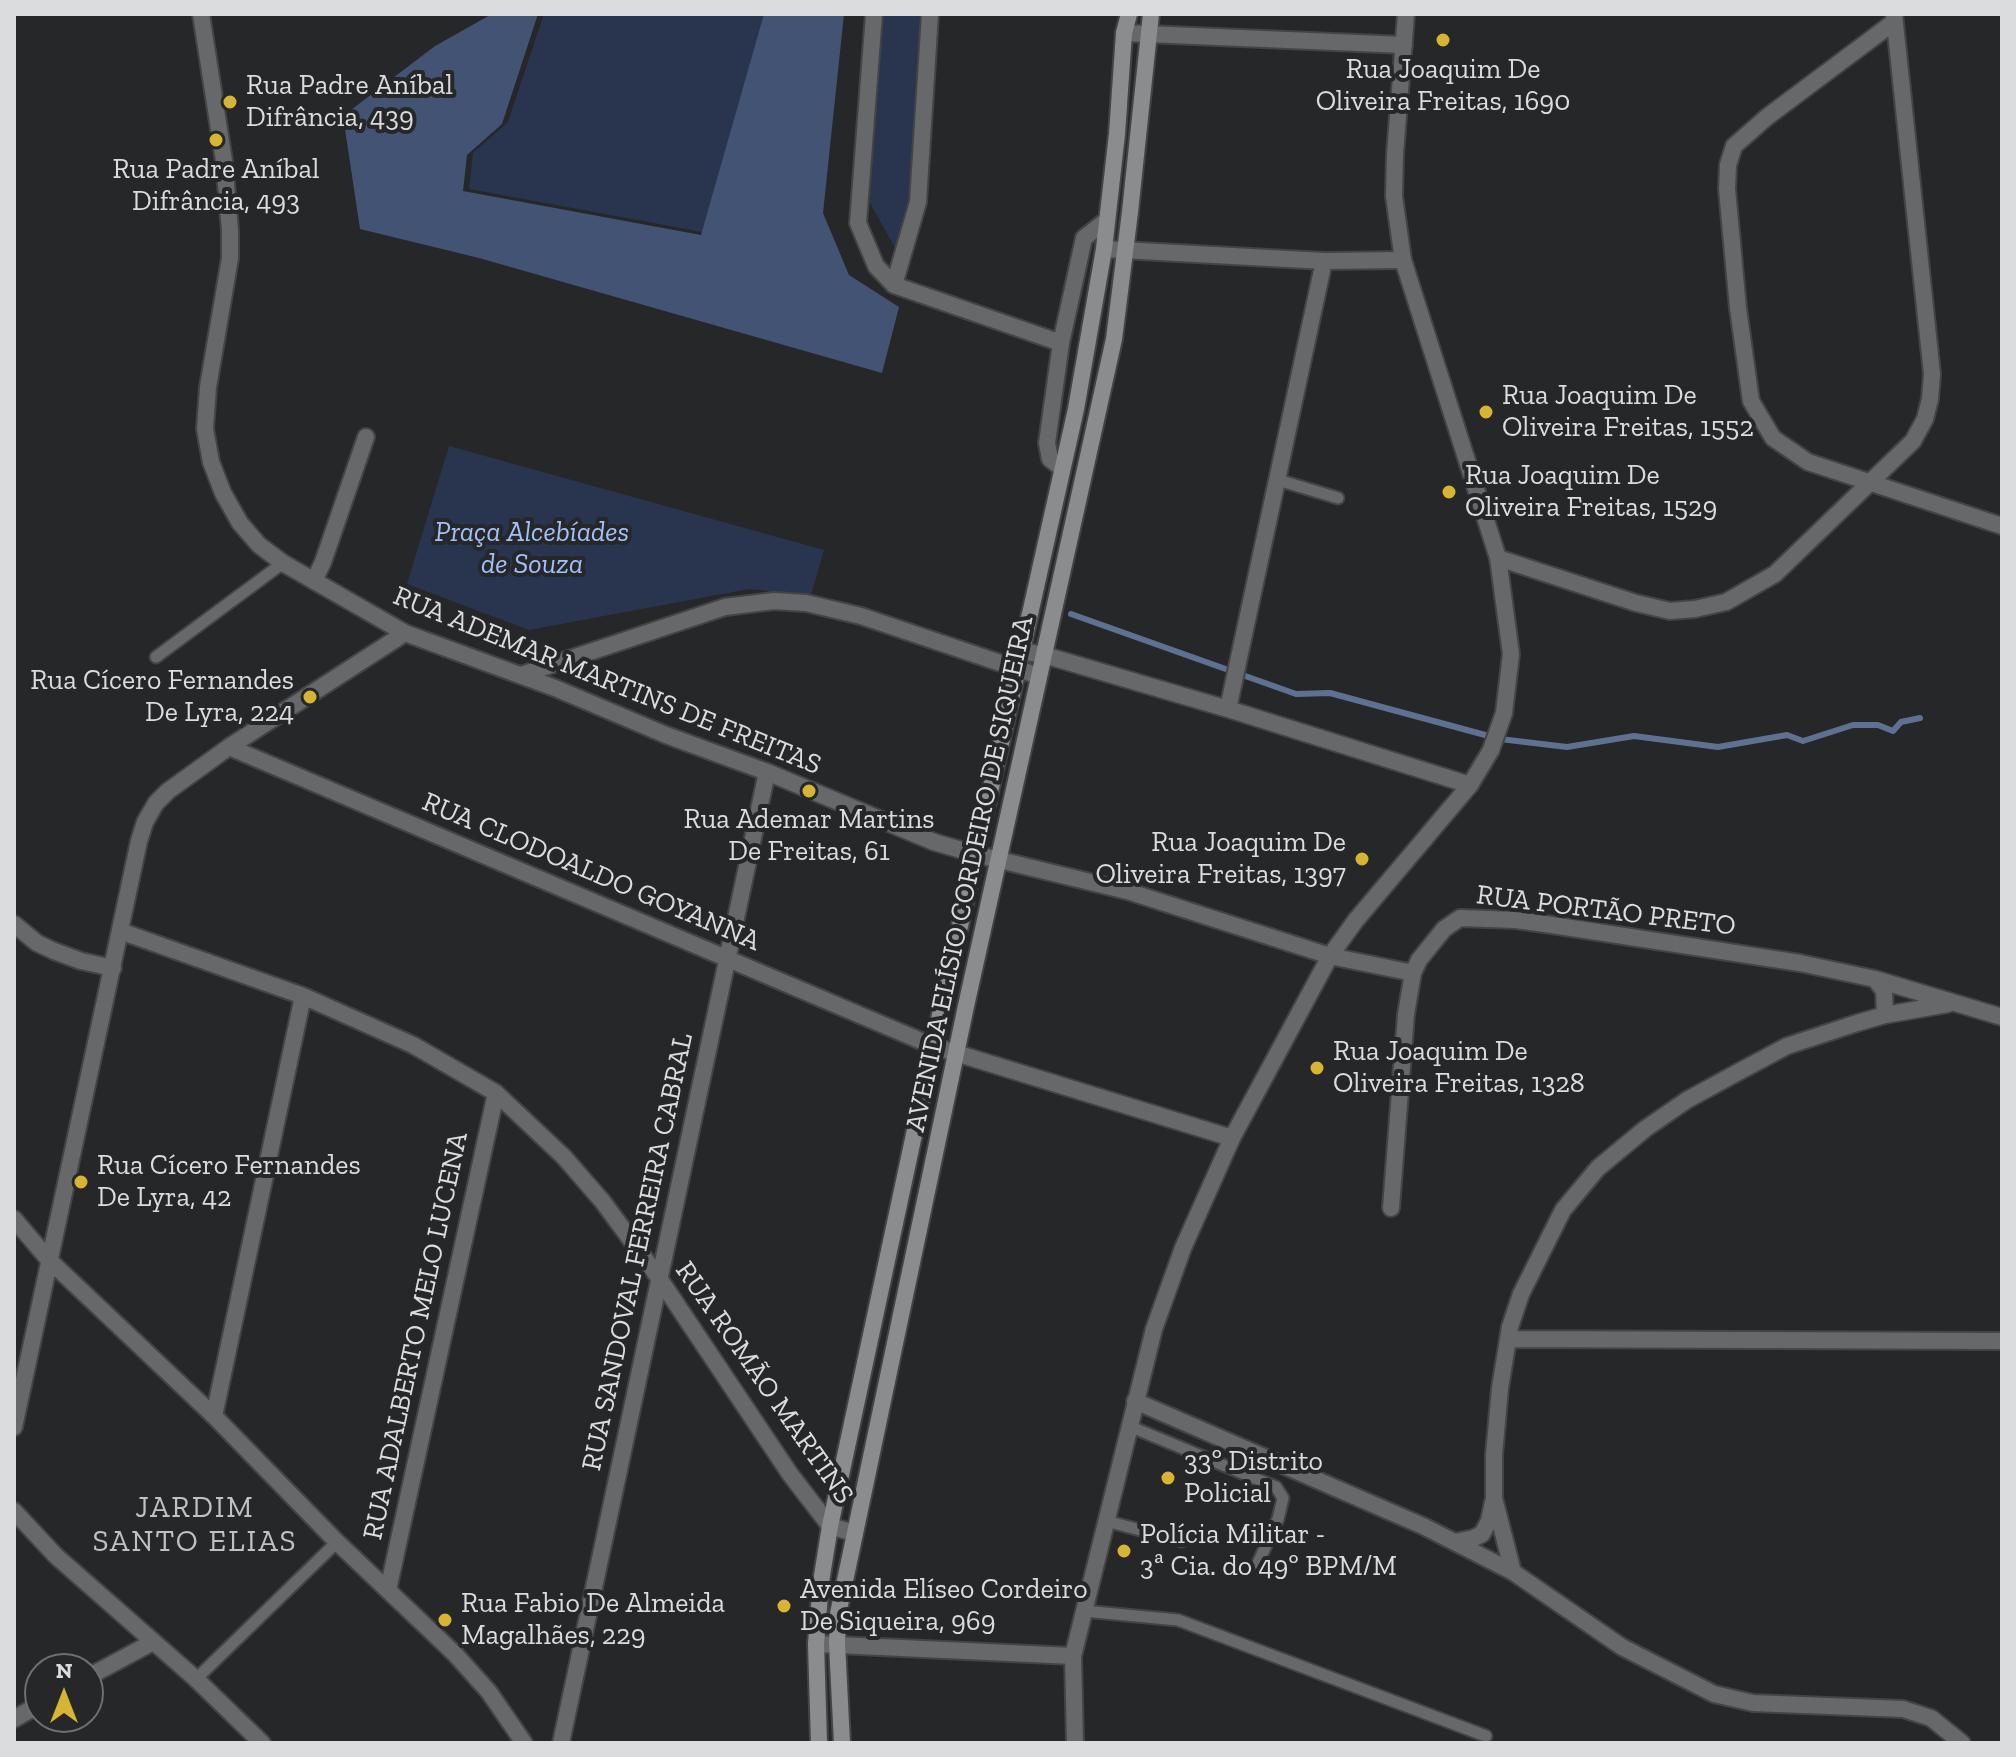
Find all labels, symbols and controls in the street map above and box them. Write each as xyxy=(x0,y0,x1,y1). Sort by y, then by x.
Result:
marker: Rua Joaquim De Oliveira Freitas, 1690 xyxy=(1434,31,1452,49)
place label: Rua Joaquim De Oliveira Freitas, 1690 xyxy=(1316,53,1570,119)
place label: Rua Padre Aníbal Difrância, 439 xyxy=(246,69,453,135)
marker: Rua Padre Aníbal Difrância, 439 xyxy=(221,93,239,111)
marker: Rua Padre Aníbal Difrância, 493 xyxy=(207,131,225,149)
place label: Rua Padre Aníbal Difrância, 493 xyxy=(113,153,319,219)
place label: Rua Joaquim De Oliveira Freitas, 1552 xyxy=(1502,379,1754,445)
marker: Rua Joaquim De Oliveira Freitas, 1552 xyxy=(1477,403,1495,421)
place label: Rua Joaquim De Oliveira Freitas, 1529 xyxy=(1465,459,1717,525)
marker: Rua Joaquim De Oliveira Freitas, 1529 xyxy=(1440,483,1458,501)
park label: Praça Alcebíades de Souza xyxy=(435,516,629,582)
street label: RUA ADEMAR MARTINS DE FREITAS xyxy=(388,580,826,782)
street label: AVENIDA ELÍSIO CORDEIRO DE SIQUEIRA xyxy=(899,613,1041,1135)
place label: Rua Cícero Fernandes De Lyra, 224 xyxy=(30,664,294,730)
marker: Rua Cícero Fernandes De Lyra, 224 xyxy=(301,688,319,706)
marker: Rua Ademar Martins De Freitas, 61 xyxy=(800,782,818,800)
street label: RUA CLODOALDO GOYANNA xyxy=(417,785,765,959)
place label: Rua Ademar Martins De Freitas, 61 xyxy=(683,803,935,869)
place label: Rua Joaquim De Oliveira Freitas, 1397 xyxy=(1096,826,1346,892)
marker: Rua Joaquim De Oliveira Freitas, 1397 xyxy=(1353,850,1371,868)
street label: RUA PORTÃO PRETO xyxy=(1475,878,1737,944)
street label: RUA SANDOVAL FERREIRA CABRAL xyxy=(575,1030,701,1474)
place label: Rua Joaquim De Oliveira Freitas, 1328 xyxy=(1333,1035,1585,1101)
marker: Rua Joaquim De Oliveira Freitas, 1328 xyxy=(1308,1059,1326,1077)
street label: RUA ADALBERTO MELO LUCENA xyxy=(356,1129,476,1543)
place label: Rua Cícero Fernandes De Lyra, 42 xyxy=(97,1149,361,1215)
marker: Rua Cícero Fernandes De Lyra, 42 xyxy=(72,1173,90,1191)
street label: RUA ROMÃO MARTINS xyxy=(668,1255,860,1511)
place label: 33º Distrito Policial xyxy=(1184,1445,1323,1511)
marker: 33º Distrito Policial xyxy=(1159,1469,1177,1487)
district label: JARDIM SANTO ELIAS xyxy=(92,1490,298,1560)
place label: Polícia Militar - 3ª Cia. do 49º BPM/M xyxy=(1140,1518,1397,1584)
marker: Polícia Militar - 3ª Cia. do 49º BPM/M xyxy=(1115,1542,1133,1560)
place label: Avenida Elíseo Cordeiro De Siqueira, 969 xyxy=(800,1573,1088,1639)
place label: Rua Fabio De Almeida Magalhães, 229 xyxy=(461,1587,725,1653)
marker: Avenida Elíseo Cordeiro De Siqueira, 969 xyxy=(775,1597,793,1615)
marker: Rua Fabio De Almeida Magalhães, 229 xyxy=(436,1611,454,1629)
north arrow xyxy=(24,1653,104,1733)
text: N xyxy=(56,1657,72,1684)

